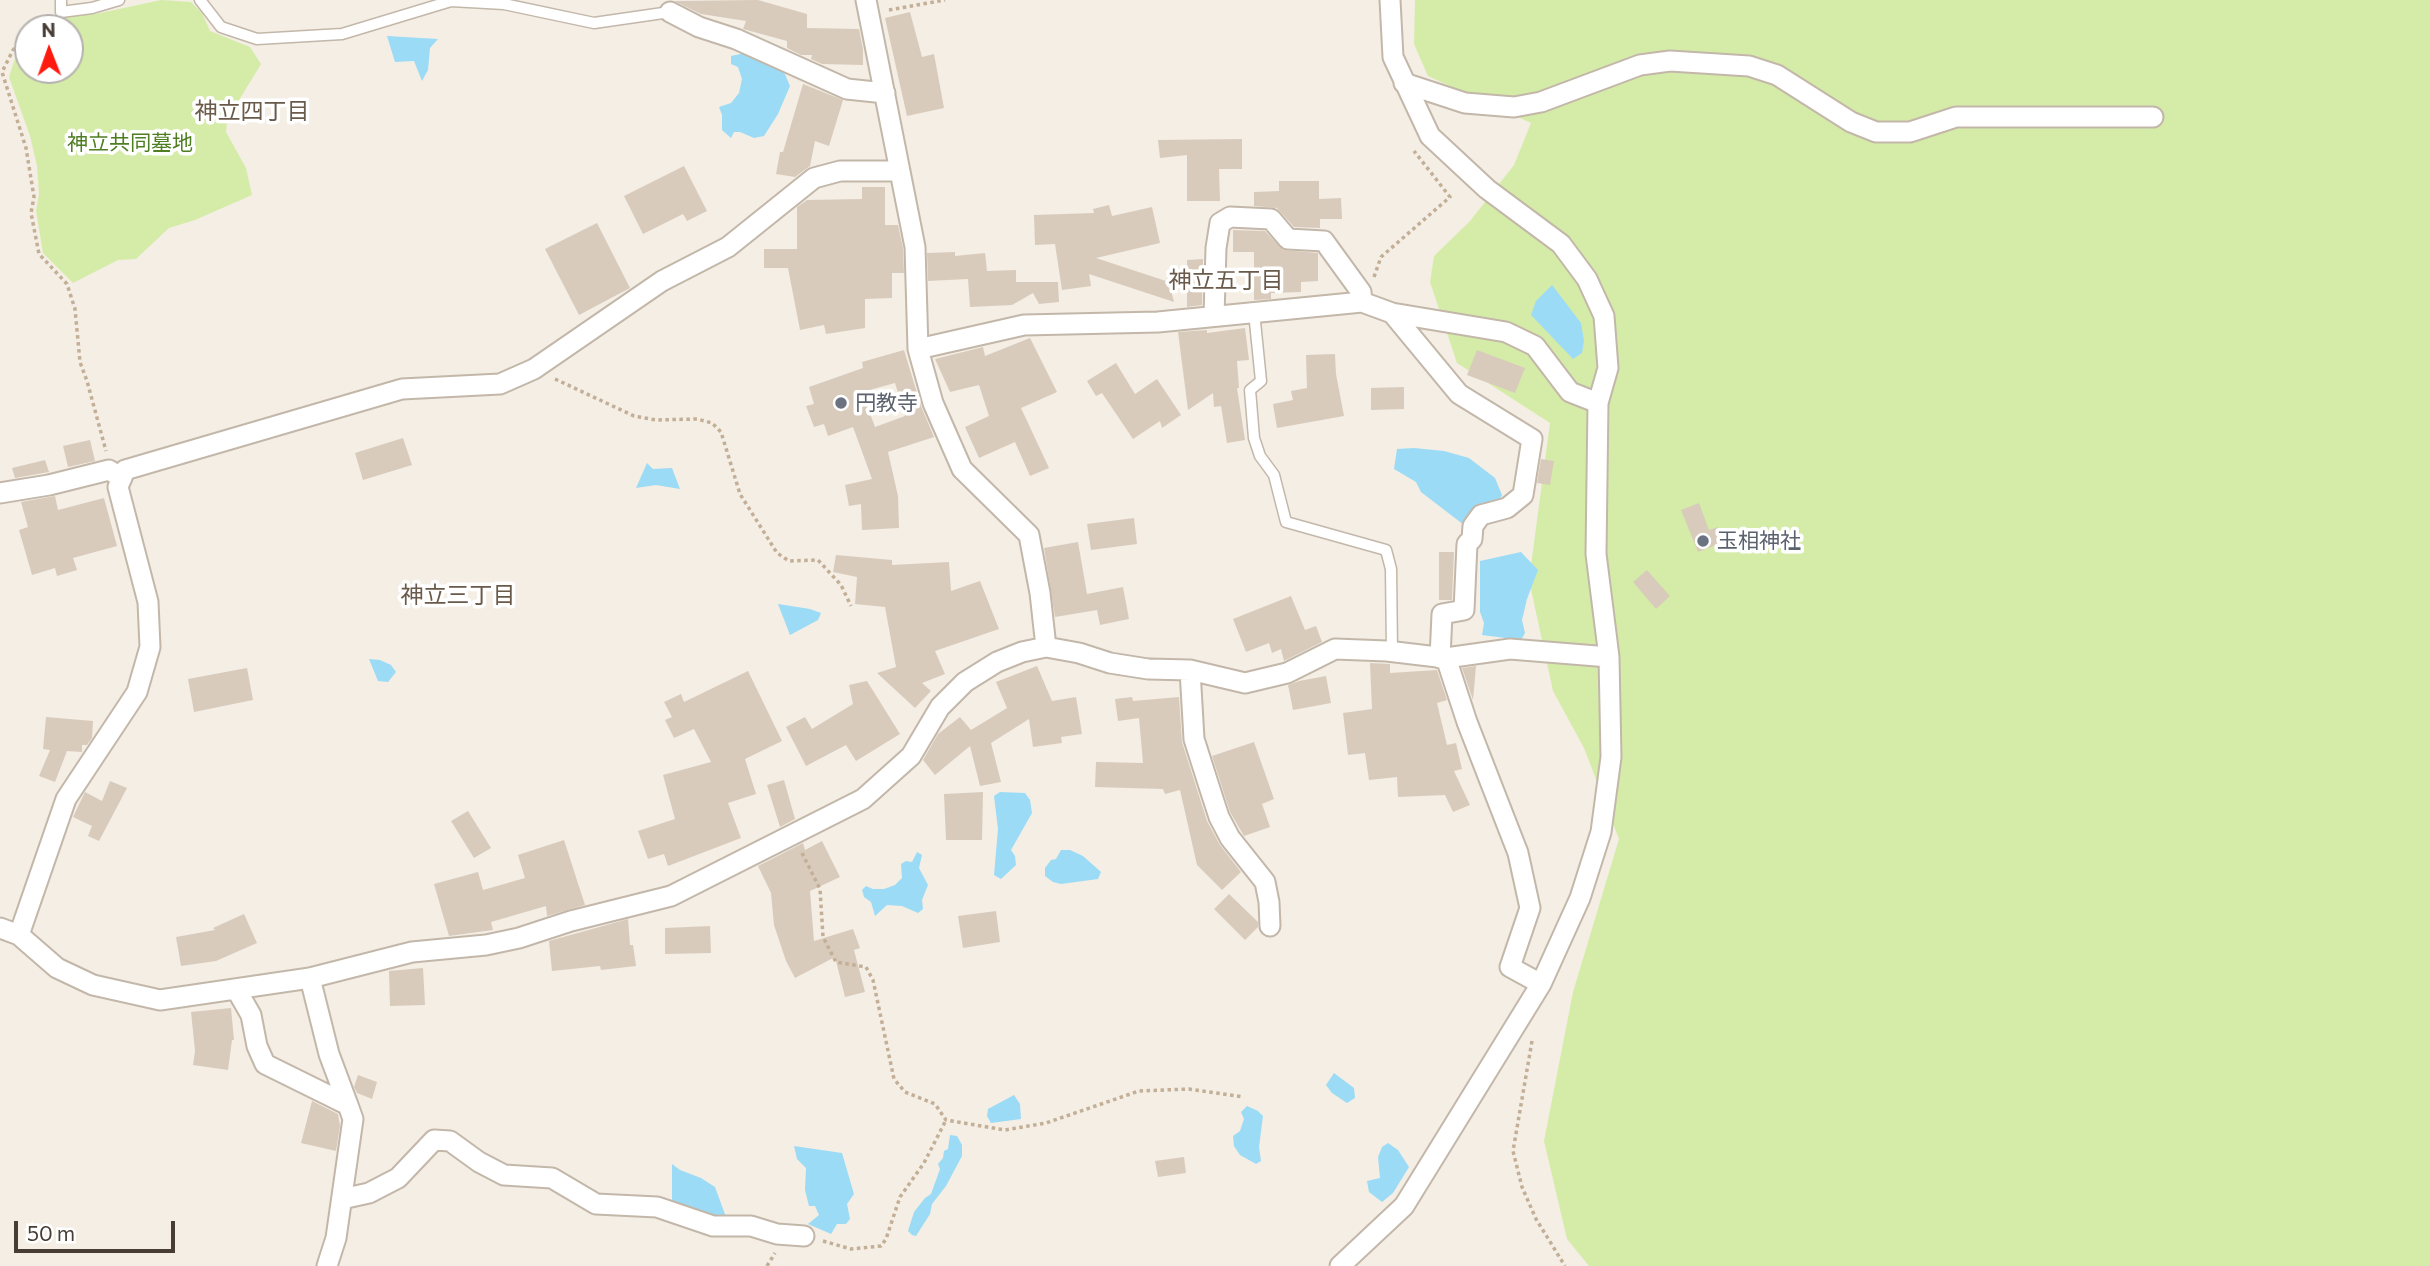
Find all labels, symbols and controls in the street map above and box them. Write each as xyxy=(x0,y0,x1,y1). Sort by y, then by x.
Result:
north arrow xyxy=(14,14,84,84)
text: N xyxy=(41,18,56,41)
district label: 神立四丁目 xyxy=(195,97,309,125)
park label: 神立共同墓地 xyxy=(67,130,193,156)
district label: 神立五丁目 xyxy=(1169,266,1283,294)
place label: 円教寺 xyxy=(855,390,918,416)
marker: 円教寺 xyxy=(833,395,849,411)
place label: 玉相神社 xyxy=(1717,528,1801,554)
marker: 玉相神社 xyxy=(1695,533,1711,549)
district label: 神立三丁目 xyxy=(401,581,515,609)
scale bar xyxy=(18,1206,178,1250)
text: 50 m xyxy=(27,1220,75,1245)

